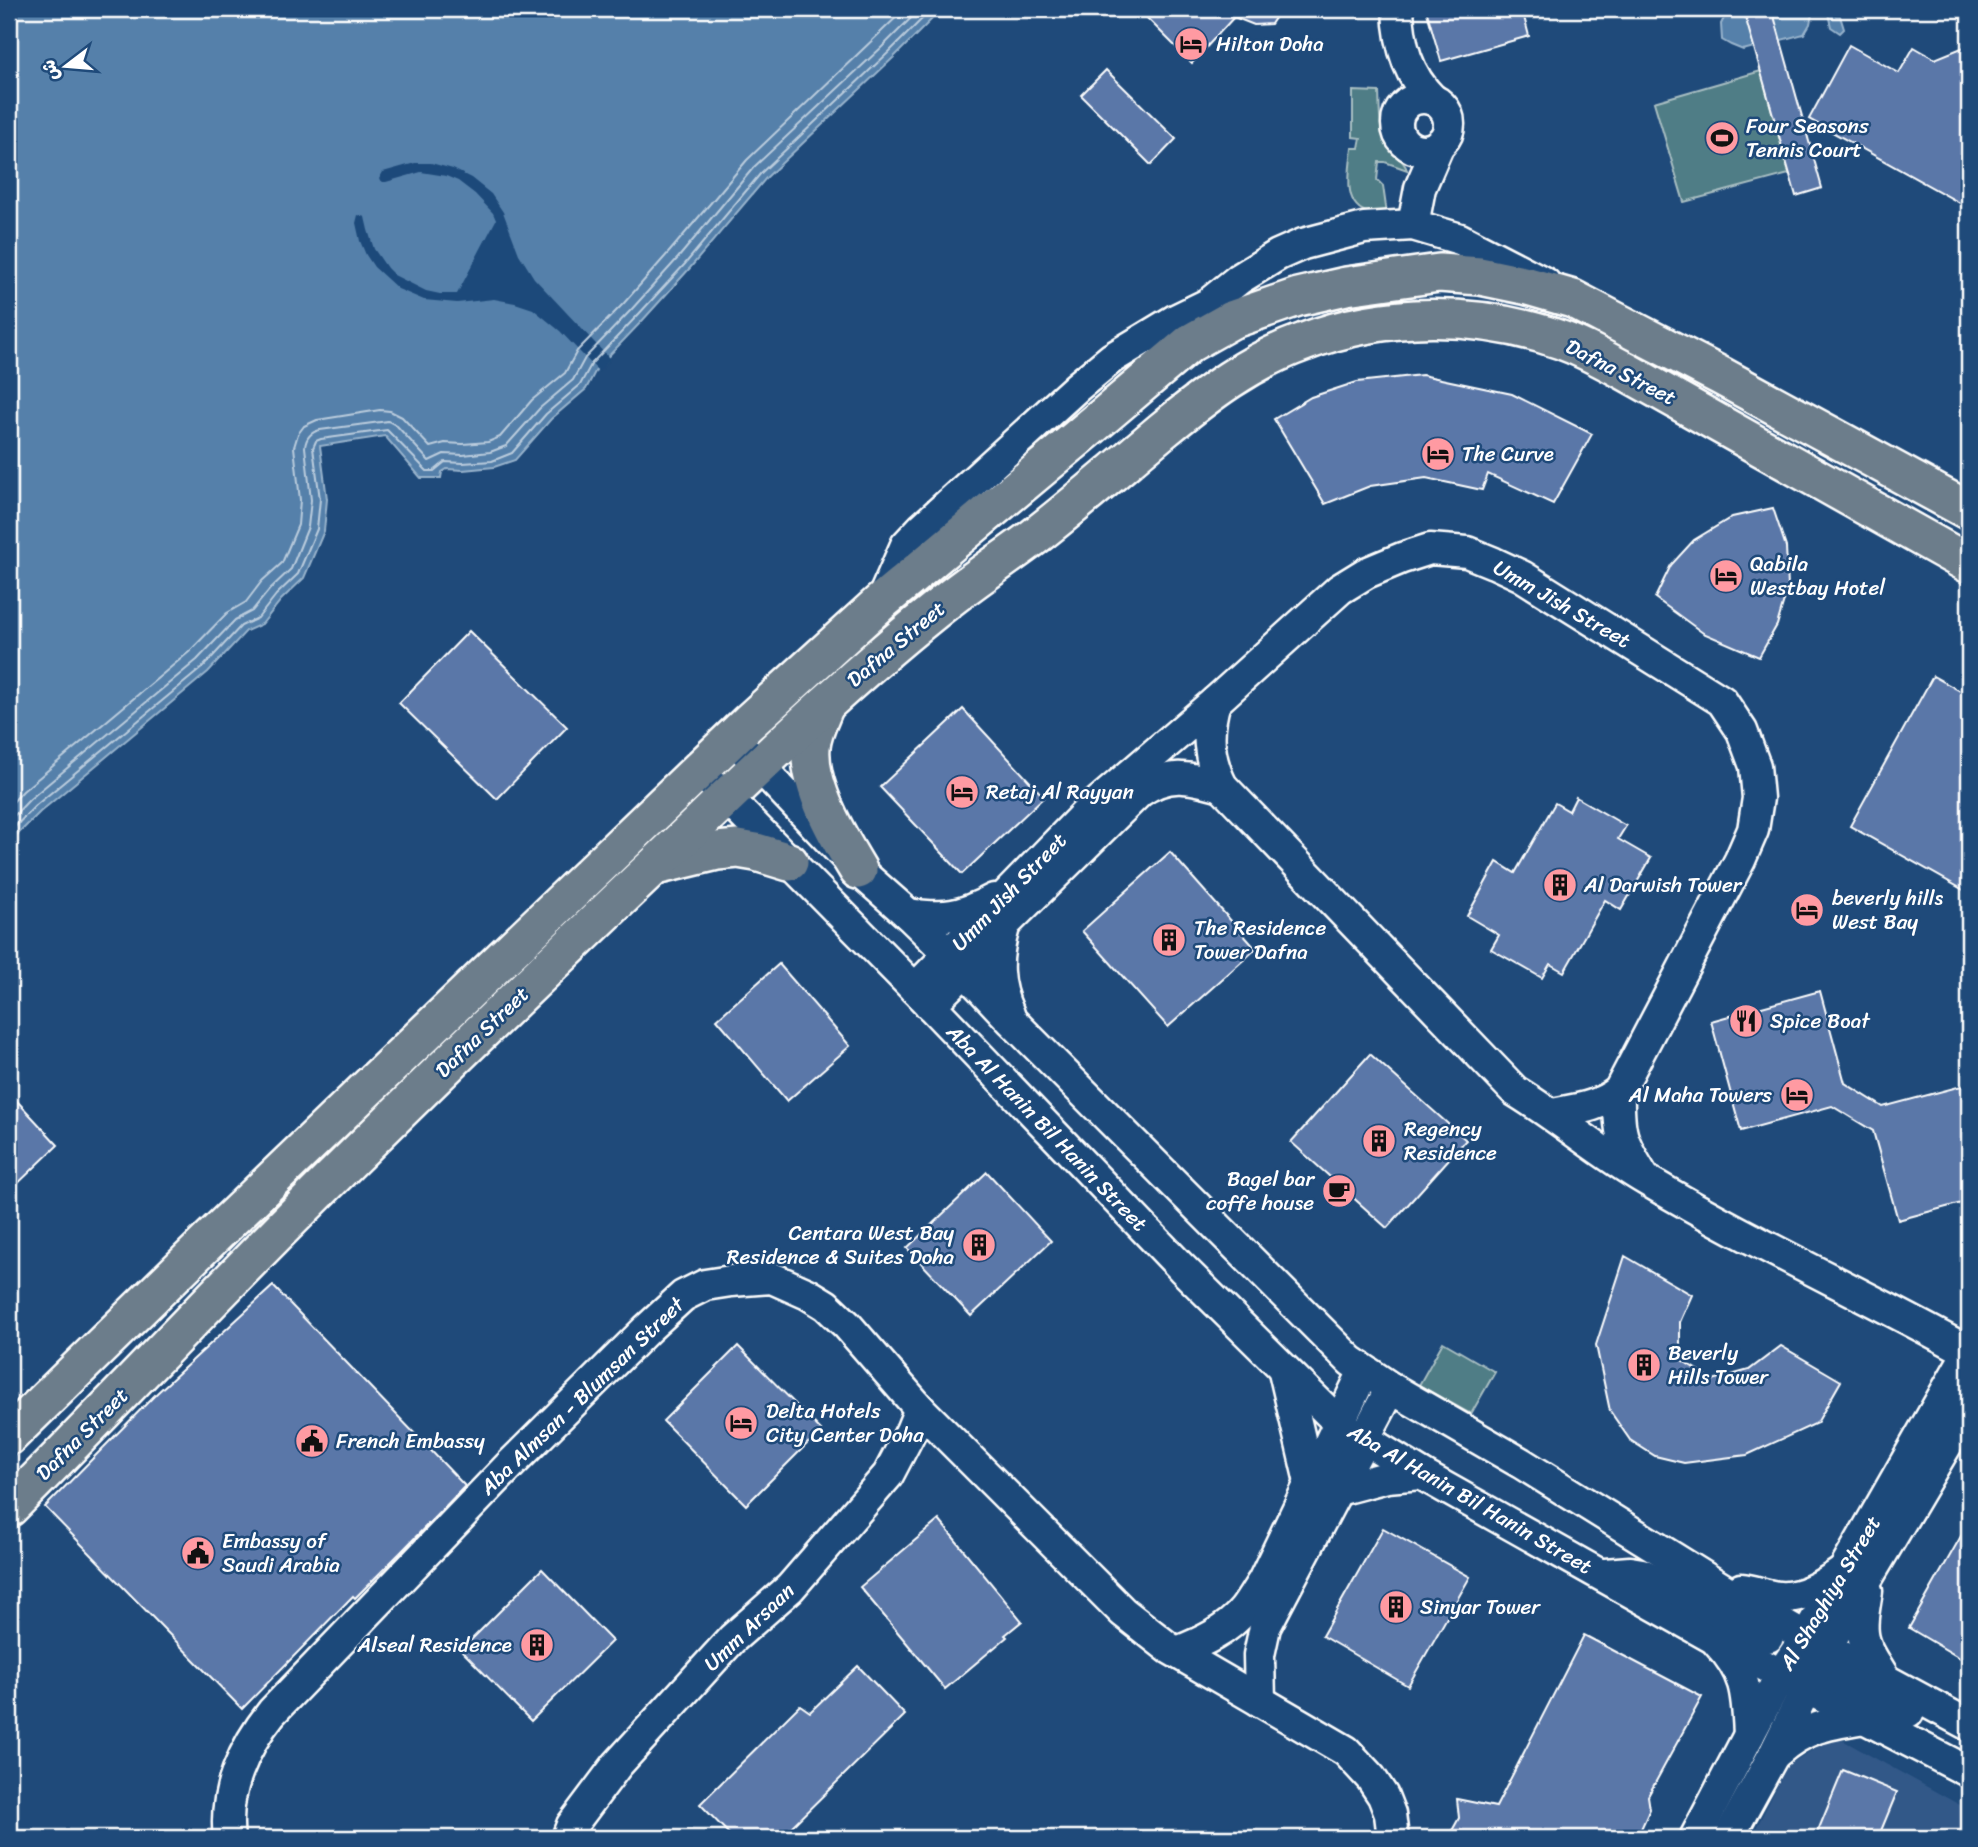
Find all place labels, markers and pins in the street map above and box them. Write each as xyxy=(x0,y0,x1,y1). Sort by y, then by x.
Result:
hotel icon: Hilton Doha xyxy=(1172,25,1210,63)
place label: Hilton Doha xyxy=(1216,25,1324,63)
place label: Four Seasons Tennis Court xyxy=(1746,107,1869,169)
sports icon: Four Seasons Tennis Court xyxy=(1703,119,1741,157)
hotel icon: The Curve xyxy=(1419,435,1457,473)
place label: The Curve xyxy=(1462,435,1554,473)
place label: Qabila Westbay Hotel xyxy=(1750,545,1886,607)
hotel icon: Qabila Westbay Hotel xyxy=(1707,557,1745,595)
hotel icon: Retaj Al Rayyan xyxy=(943,773,981,811)
place label: Retaj Al Rayyan xyxy=(986,773,1134,811)
building icon: Al Darwish Tower xyxy=(1541,866,1579,904)
place label: Al Darwish Tower xyxy=(1583,866,1743,904)
place label: beverly hills West Bay xyxy=(1832,879,1944,941)
hotel icon: beverly hills West Bay xyxy=(1788,891,1826,929)
place label: The Residence Tower Dafna xyxy=(1194,909,1327,971)
building icon: The Residence Tower Dafna xyxy=(1150,921,1188,959)
restaurant icon: Spice Boat xyxy=(1727,1002,1765,1040)
place label: Spice Boat xyxy=(1770,1002,1871,1040)
place label: Al Maha Towers xyxy=(1628,1076,1772,1114)
hotel icon: Al Maha Towers xyxy=(1778,1076,1816,1114)
place label: Regency Residence xyxy=(1404,1110,1497,1172)
building icon: Regency Residence xyxy=(1360,1122,1398,1160)
place label: Bagel bar coffe house xyxy=(1206,1160,1315,1222)
cafe icon: Bagel bar coffe house xyxy=(1320,1172,1358,1210)
place label: Centara West Bay Residence & Suites Doha xyxy=(727,1214,954,1276)
building icon: Centara West Bay Residence & Suites Doha xyxy=(960,1226,998,1264)
place label: Beverly Hills Tower xyxy=(1668,1334,1769,1396)
building icon: Beverly Hills Tower xyxy=(1625,1346,1663,1384)
place label: Delta Hotels City Center Doha xyxy=(766,1392,924,1454)
hotel icon: Delta Hotels City Center Doha xyxy=(722,1404,760,1442)
public building icon: French Embassy xyxy=(293,1422,331,1460)
place label: French Embassy xyxy=(336,1422,485,1460)
place label: Embassy of Saudi Arabia xyxy=(222,1522,340,1584)
public building icon: Embassy of Saudi Arabia xyxy=(179,1534,217,1572)
building icon: Sinyar Tower xyxy=(1377,1588,1415,1626)
place label: Sinyar Tower xyxy=(1420,1588,1541,1626)
place label: Alseal Residence xyxy=(357,1626,512,1664)
building icon: Alseal Residence xyxy=(518,1626,556,1664)

